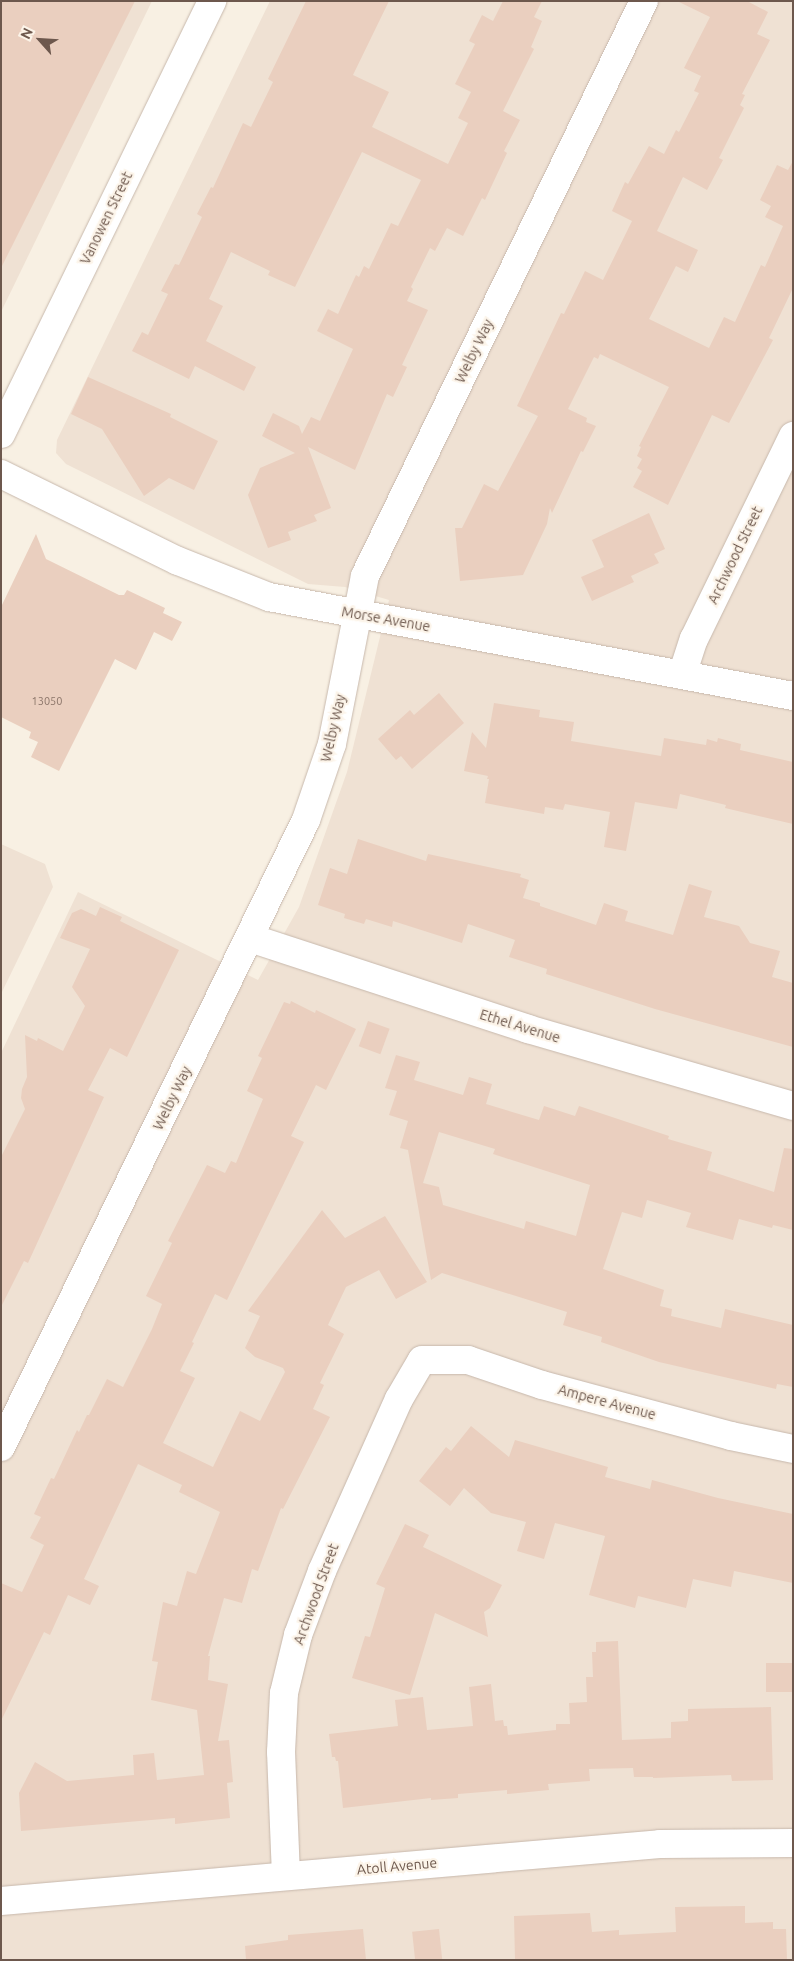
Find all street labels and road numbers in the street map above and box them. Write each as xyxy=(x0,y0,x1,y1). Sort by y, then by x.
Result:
street label: Vanowen Street xyxy=(76,169,136,267)
street label: Welby Way xyxy=(451,316,497,386)
street label: Archwood Street xyxy=(704,503,766,607)
street label: Morse Avenue xyxy=(340,603,432,635)
street label: Welby Way xyxy=(317,693,349,763)
street label: Ethel Avenue xyxy=(478,1006,562,1046)
street label: Welby Way xyxy=(149,1063,195,1133)
street label: Ampere Avenue xyxy=(556,1381,658,1423)
street label: Archwood Street xyxy=(290,1541,342,1647)
street label: Atoll Avenue xyxy=(356,1854,438,1878)

